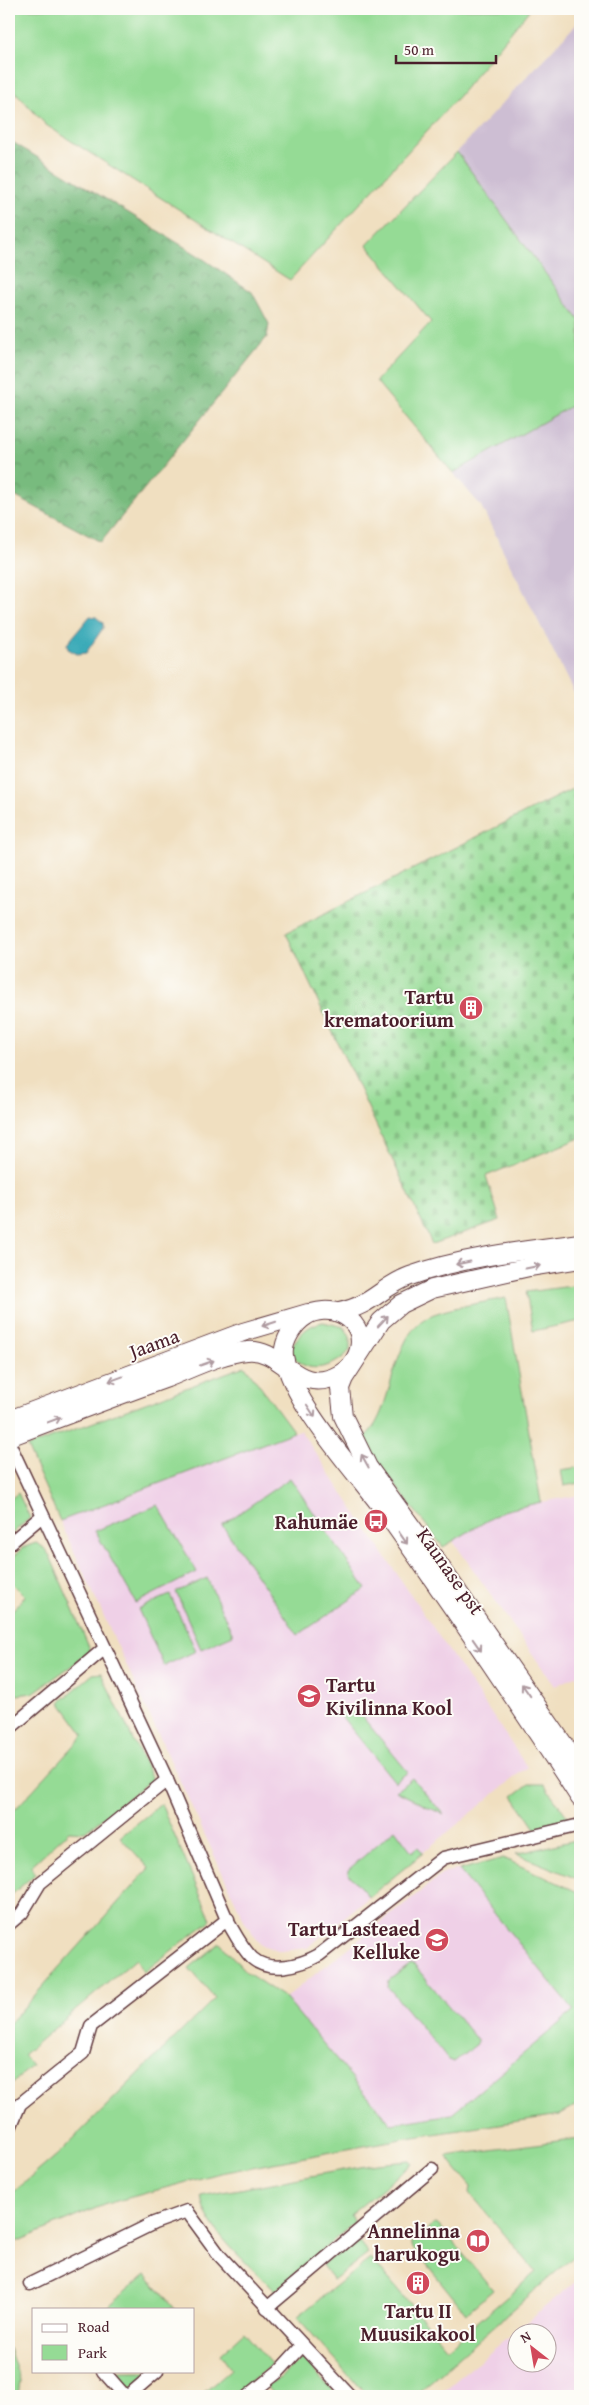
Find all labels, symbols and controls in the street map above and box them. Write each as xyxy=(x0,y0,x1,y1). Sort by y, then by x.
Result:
scale bar xyxy=(396,32,496,64)
text: 50 m xyxy=(404,39,435,60)
place label: Tartu krematoorium xyxy=(324,982,455,1034)
building icon: Tartu krematoorium xyxy=(458,995,484,1021)
one-way arrow xyxy=(456,1259,472,1268)
one-way arrow xyxy=(525,1261,541,1271)
one-way arrow xyxy=(377,1314,389,1327)
one-way arrow xyxy=(261,1319,277,1329)
street label: Jaama xyxy=(122,1320,183,1366)
one-way arrow xyxy=(198,1358,214,1367)
one-way arrow xyxy=(109,1375,125,1384)
one-way arrow xyxy=(307,1404,317,1418)
one-way arrow xyxy=(46,1415,62,1424)
one-way arrow xyxy=(359,1454,369,1469)
place label: Rahumäe xyxy=(275,1507,358,1536)
bus stop icon: Rahumäe xyxy=(363,1508,389,1534)
street label: Kaunase pst xyxy=(410,1522,492,1620)
one-way arrow xyxy=(398,1531,408,1545)
one-way arrow xyxy=(472,1638,482,1652)
place label: Tartu Kivilinna Kool xyxy=(326,1670,452,1722)
school or university icon: Tartu Kivilinna Kool xyxy=(296,1683,322,1709)
one-way arrow xyxy=(521,1683,531,1697)
place label: Tartu Lasteaed Kelluke xyxy=(288,1914,421,1966)
school or university icon: Tartu Lasteaed Kelluke xyxy=(424,1927,450,1953)
place label: Annelinna harukogu xyxy=(367,2216,461,2268)
library icon: Annelinna harukogu xyxy=(465,2228,491,2254)
building icon: Tartu II Muusikakool xyxy=(405,2270,431,2296)
place label: Tartu II Muusikakool xyxy=(360,2296,476,2348)
legend xyxy=(32,2308,195,2372)
text: Road xyxy=(78,2316,109,2337)
north arrow xyxy=(506,2322,556,2372)
text: N xyxy=(516,2326,535,2348)
text: Park xyxy=(78,2342,107,2363)

